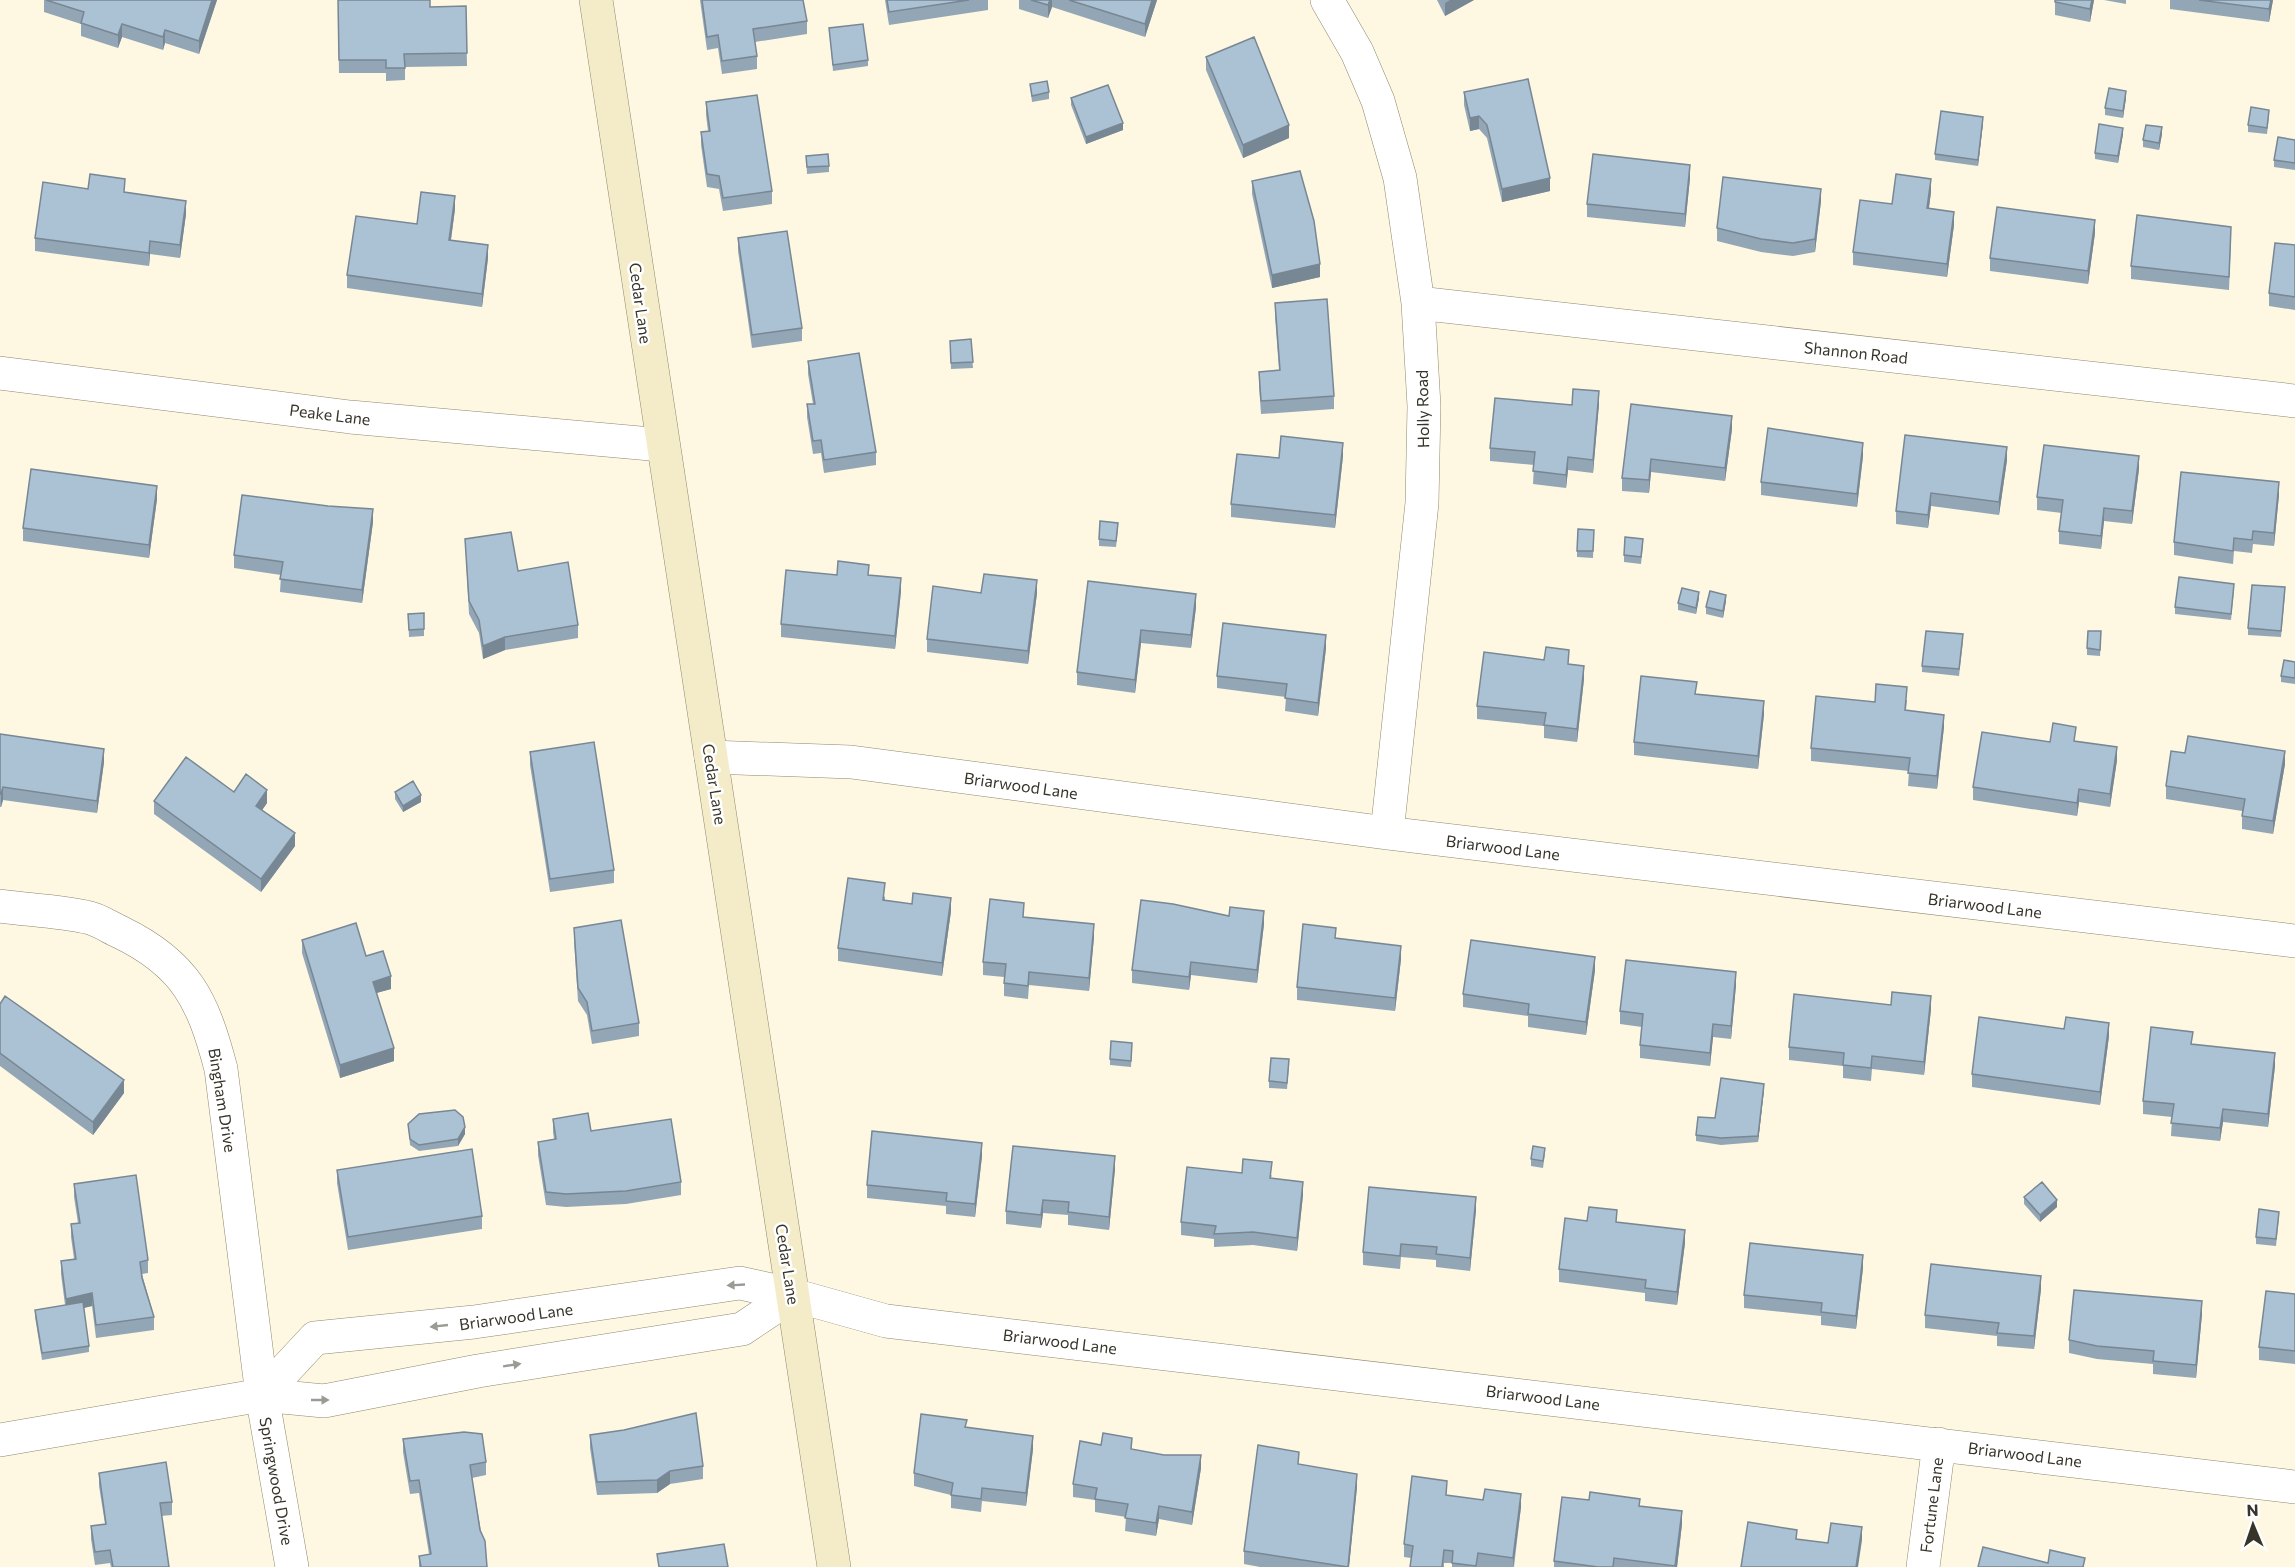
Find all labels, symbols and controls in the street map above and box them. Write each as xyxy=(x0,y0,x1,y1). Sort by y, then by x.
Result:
street label: Cedar Lane xyxy=(626,261,656,345)
street label: Shannon Road xyxy=(1803,337,1909,367)
street label: Holly Road xyxy=(1412,370,1432,448)
street label: Peake Lane xyxy=(288,400,372,428)
street label: Cedar Lane xyxy=(699,742,731,826)
street label: Briarwood Lane xyxy=(963,768,1079,802)
street label: Briarwood Lane xyxy=(1445,831,1561,863)
street label: Briarwood Lane xyxy=(1927,889,2043,921)
street label: Bingham Drive xyxy=(205,1046,241,1154)
street label: Cedar Lane xyxy=(772,1222,804,1306)
one-way arrow xyxy=(726,1281,745,1290)
street label: Briarwood Lane xyxy=(458,1299,574,1333)
one-way arrow xyxy=(429,1321,448,1331)
street label: Briarwood Lane xyxy=(1002,1325,1118,1357)
one-way arrow xyxy=(503,1361,522,1370)
street label: Briarwood Lane xyxy=(1485,1381,1601,1413)
one-way arrow xyxy=(311,1395,330,1405)
street label: Springwood Drive xyxy=(256,1415,298,1547)
street label: Briarwood Lane xyxy=(1967,1438,2083,1470)
street label: Fortune Lane xyxy=(1916,1456,1946,1554)
north arrow xyxy=(2223,1495,2283,1555)
text: N xyxy=(2246,1500,2259,1519)

